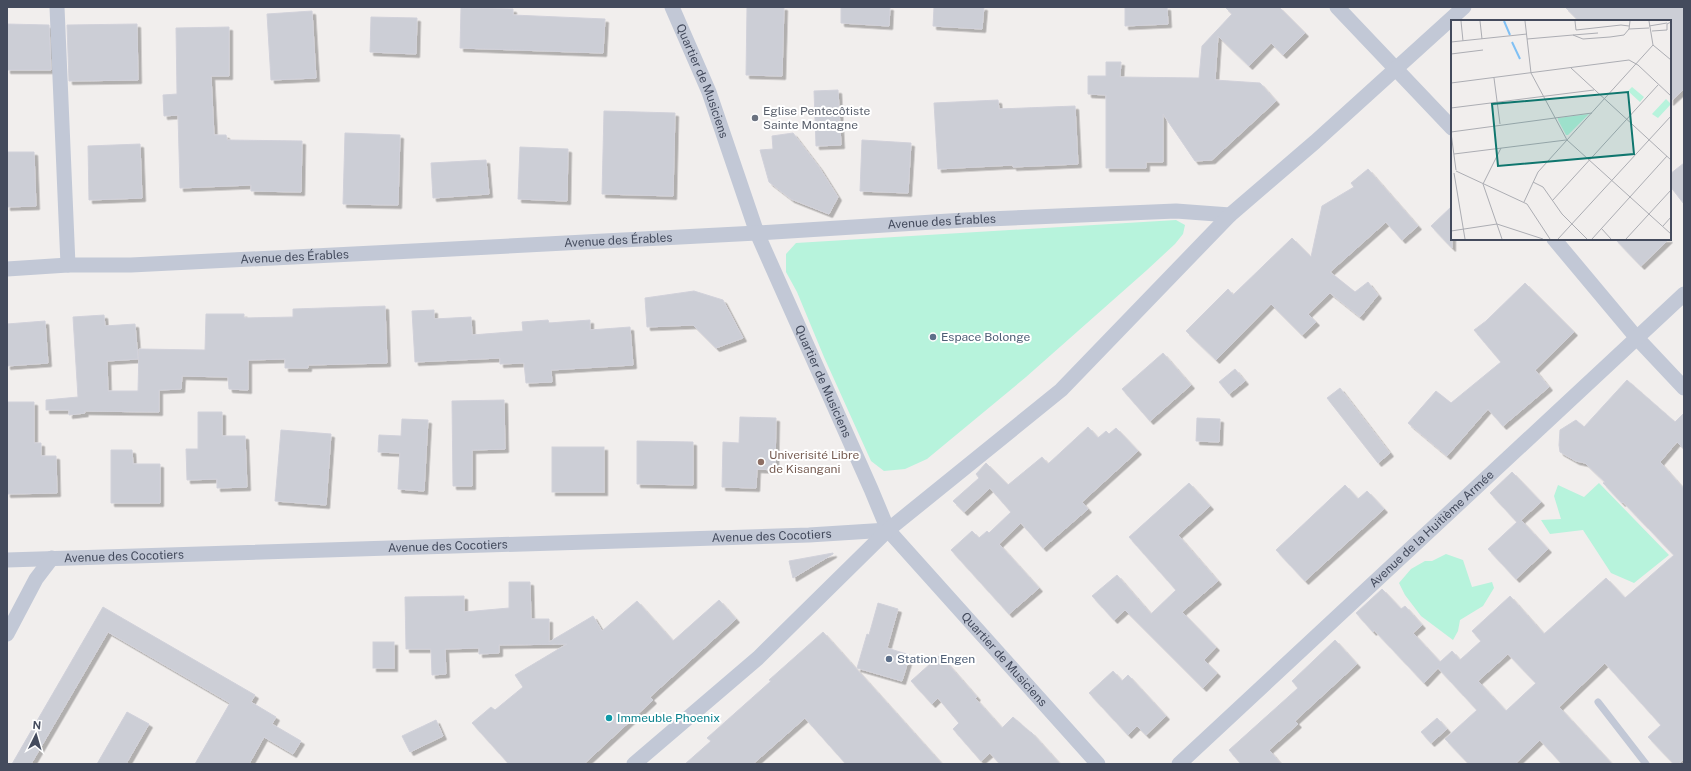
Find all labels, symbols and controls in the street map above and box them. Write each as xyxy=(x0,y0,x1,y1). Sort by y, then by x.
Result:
inset map xyxy=(1451,20,1671,240)
street label: Quartier de Musiciens xyxy=(673,22,731,140)
place label: Eglise Pentecôtiste Sainte Montagne xyxy=(763,104,870,132)
marker: Eglise Pentecôtiste Sainte Montagne xyxy=(750,113,760,123)
street label: Avenue des Érables xyxy=(887,212,996,232)
street label: Avenue des Érables xyxy=(564,230,673,250)
street label: Avenue des Érables xyxy=(240,247,349,267)
street label: Quartier de Musiciens xyxy=(792,323,854,440)
place label: Espace Bolonge xyxy=(941,330,1030,344)
marker: Espace Bolonge xyxy=(928,332,938,342)
place label: Univerisité Libre de Kisangani xyxy=(769,448,860,476)
marker: Univerisité Libre de Kisangani xyxy=(756,457,766,467)
street label: Avenue de la Huitième Armée xyxy=(1366,468,1497,590)
street label: Avenue des Cocotiers xyxy=(711,527,832,545)
street label: Avenue des Cocotiers xyxy=(388,537,508,555)
street label: Avenue des Cocotiers xyxy=(64,547,184,565)
street label: Quartier de Musiciens xyxy=(958,609,1050,709)
place label: Station Engen xyxy=(897,652,975,666)
marker: Station Engen xyxy=(884,654,894,664)
place label: Immeuble Phoenix xyxy=(617,711,720,725)
marker: Immeuble Phoenix xyxy=(604,713,614,723)
north arrow xyxy=(16,715,56,755)
text: N xyxy=(32,719,42,731)

